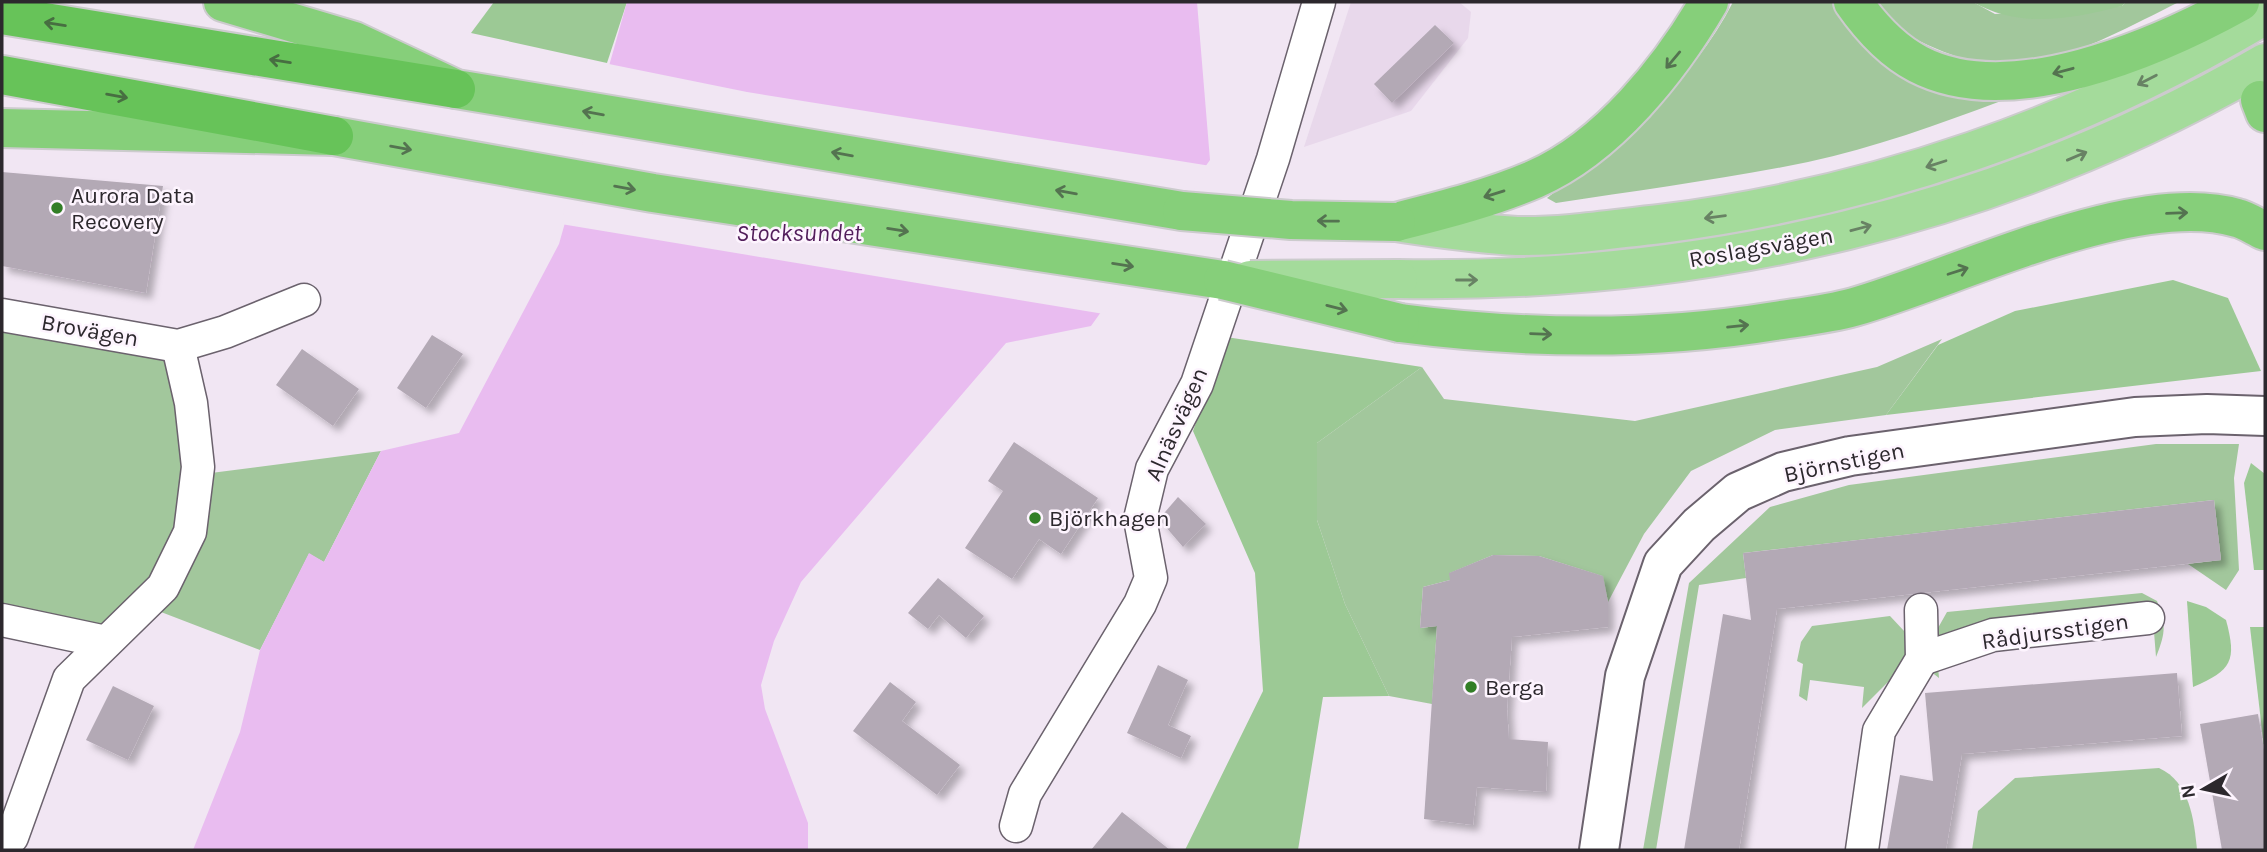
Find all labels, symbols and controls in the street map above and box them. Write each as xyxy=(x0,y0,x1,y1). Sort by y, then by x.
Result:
one-way arrow xyxy=(44,17,67,30)
one-way arrow xyxy=(1665,50,1681,68)
one-way arrow xyxy=(269,54,292,67)
one-way arrow xyxy=(2052,65,2075,78)
one-way arrow xyxy=(2137,73,2158,87)
one-way arrow xyxy=(105,90,128,103)
one-way arrow xyxy=(582,106,605,119)
one-way arrow xyxy=(389,141,412,155)
one-way arrow xyxy=(831,147,853,161)
one-way arrow xyxy=(2066,149,2087,162)
one-way arrow xyxy=(1925,158,1947,171)
place label: Aurora Data Recovery xyxy=(71,182,195,235)
one-way arrow xyxy=(613,182,636,195)
one-way arrow xyxy=(1055,185,1078,198)
one-way arrow xyxy=(1483,188,1505,201)
marker: Aurora Data Recovery xyxy=(49,200,65,216)
one-way arrow xyxy=(2165,207,2188,220)
one-way arrow xyxy=(1704,210,1727,223)
one-way arrow xyxy=(1317,214,1340,228)
water label: Stocksundet xyxy=(736,219,863,247)
one-way arrow xyxy=(1850,220,1872,233)
street label: Roslagsvägen xyxy=(1687,222,1835,273)
one-way arrow xyxy=(887,224,909,237)
one-way arrow xyxy=(1111,259,1134,272)
one-way arrow xyxy=(1947,264,1969,277)
one-way arrow xyxy=(1455,273,1478,287)
one-way arrow xyxy=(1326,302,1348,315)
street label: Brovägen xyxy=(39,309,141,352)
one-way arrow xyxy=(1727,319,1749,332)
one-way arrow xyxy=(1529,327,1552,340)
street label: Alnäsvägen xyxy=(1139,363,1213,485)
street label: Björnstigen xyxy=(1781,437,1907,488)
place label: Björkhagen xyxy=(1049,505,1170,532)
marker: Björkhagen xyxy=(1027,510,1043,526)
street label: Rådjursstigen xyxy=(1980,608,2130,655)
place label: Berga xyxy=(1485,674,1545,701)
marker: Berga xyxy=(1463,679,1479,695)
north arrow xyxy=(2169,754,2239,824)
text: N xyxy=(2176,783,2200,800)

